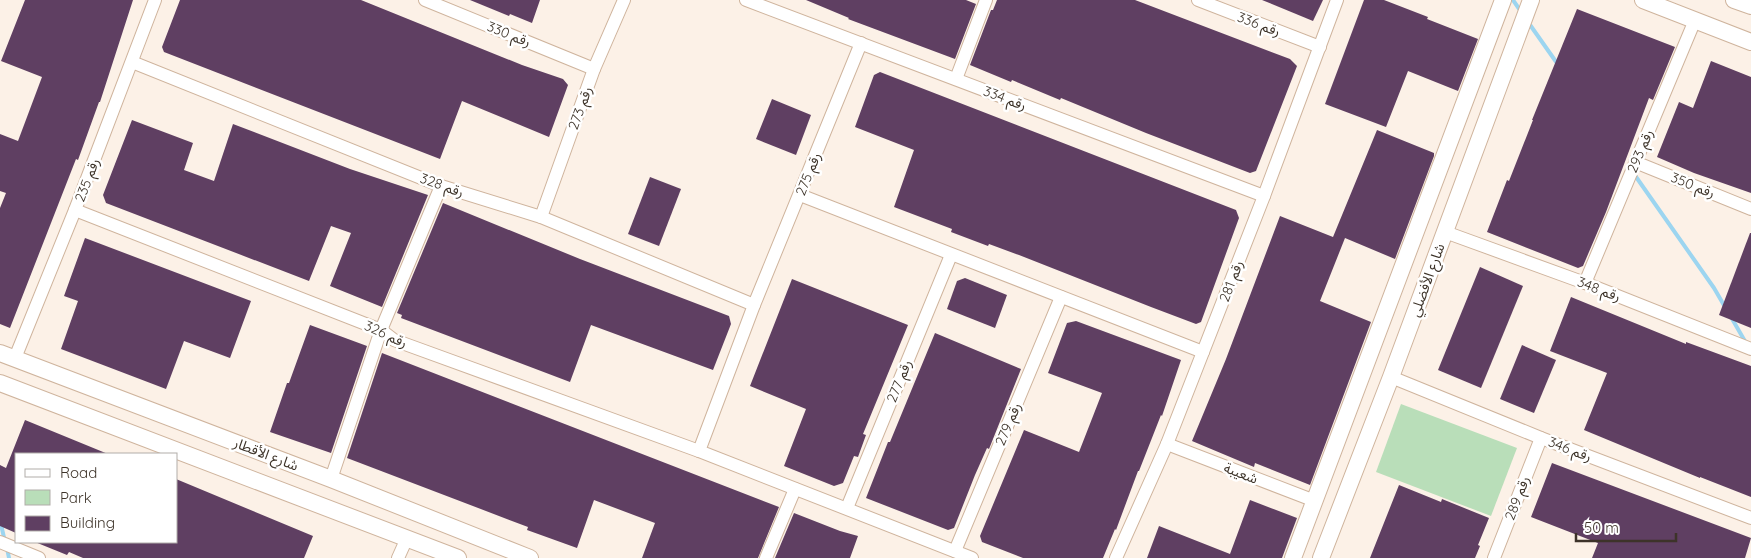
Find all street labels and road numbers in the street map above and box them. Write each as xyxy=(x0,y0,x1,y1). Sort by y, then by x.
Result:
street label: رقم 336 xyxy=(1234,8,1283,42)
street label: رقم 330 xyxy=(484,17,534,53)
street label: رقم 334 xyxy=(980,82,1029,116)
street label: رقم 273 xyxy=(564,84,598,133)
street label: رقم 293 xyxy=(1623,127,1659,176)
street label: رقم 275 xyxy=(791,150,827,199)
street label: رقم 235 xyxy=(70,156,105,205)
street label: رقم 350 xyxy=(1668,168,1718,204)
street label: رقم 328 xyxy=(417,169,466,203)
street label: شارع الأفضلي xyxy=(1405,241,1451,320)
street label: رقم 281 xyxy=(1215,258,1249,305)
street label: رقم 348 xyxy=(1574,273,1623,307)
street label: رقم 326 xyxy=(361,316,410,354)
street label: رقم 277 xyxy=(882,357,918,406)
street label: رقم 279 xyxy=(991,400,1027,449)
street label: شارع الأقطار xyxy=(229,433,301,476)
street label: رقم 346 xyxy=(1545,433,1594,467)
street label: شعيبة xyxy=(1221,458,1261,488)
street label: رقم 289 xyxy=(1500,473,1535,523)

